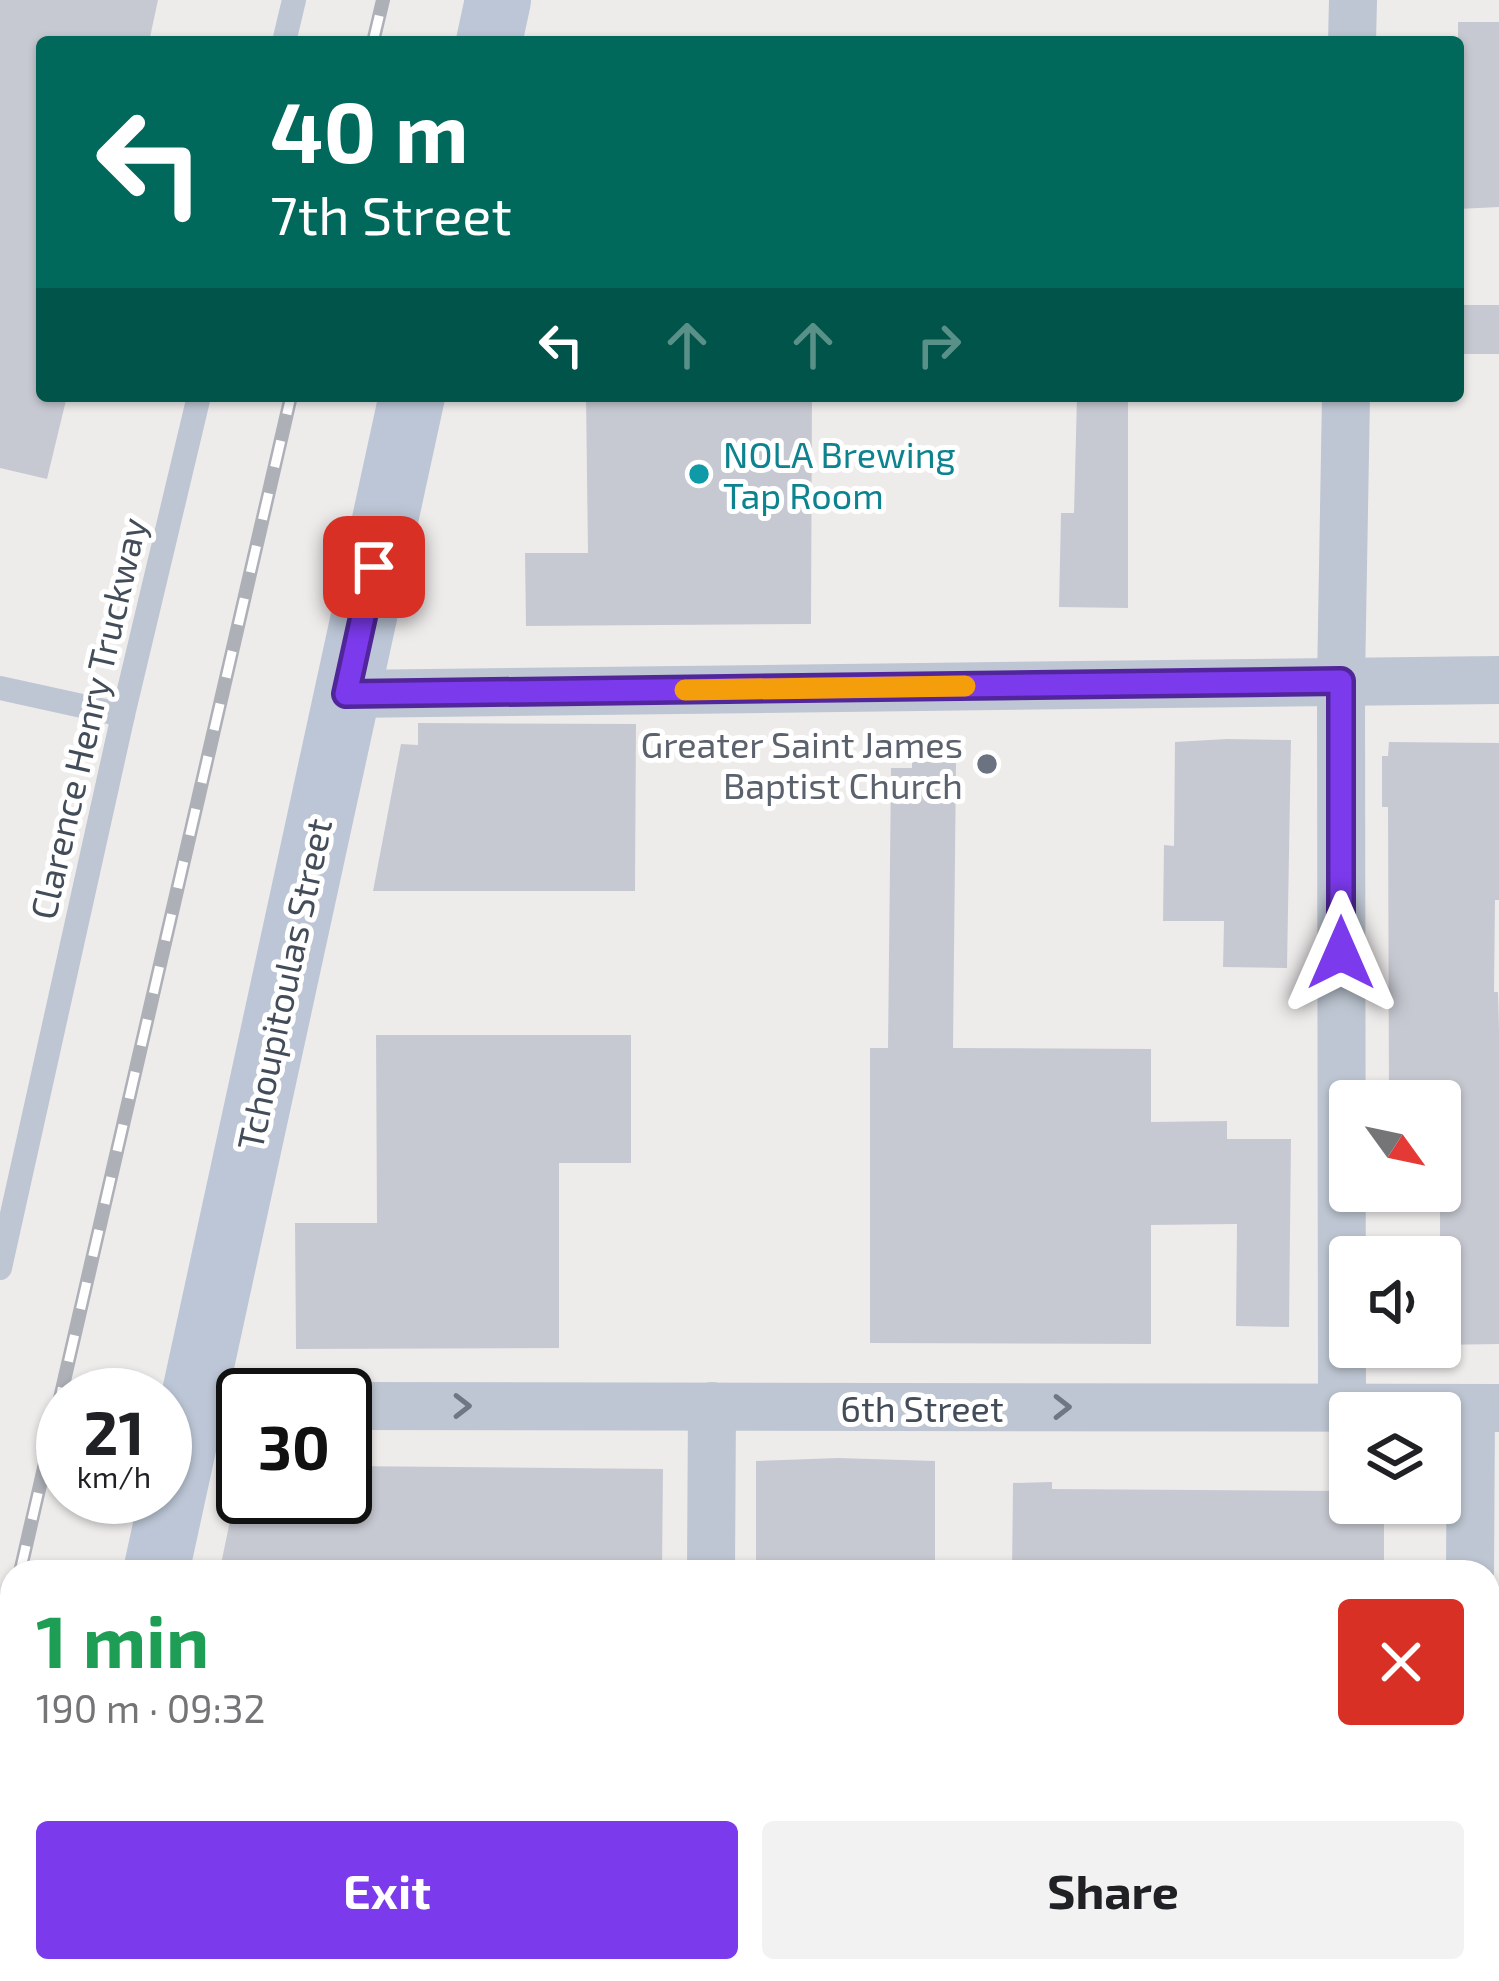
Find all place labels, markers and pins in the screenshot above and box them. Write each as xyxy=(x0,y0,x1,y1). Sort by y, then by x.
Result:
place label: NOLA Brewing Tap Room xyxy=(723,432,956,516)
marker: NOLA Brewing Tap Room xyxy=(686,461,712,487)
pin xyxy=(323,516,425,618)
place label: Greater Saint James Baptist Church xyxy=(641,722,963,806)
marker: Greater Saint James Baptist Church xyxy=(974,751,1000,777)

